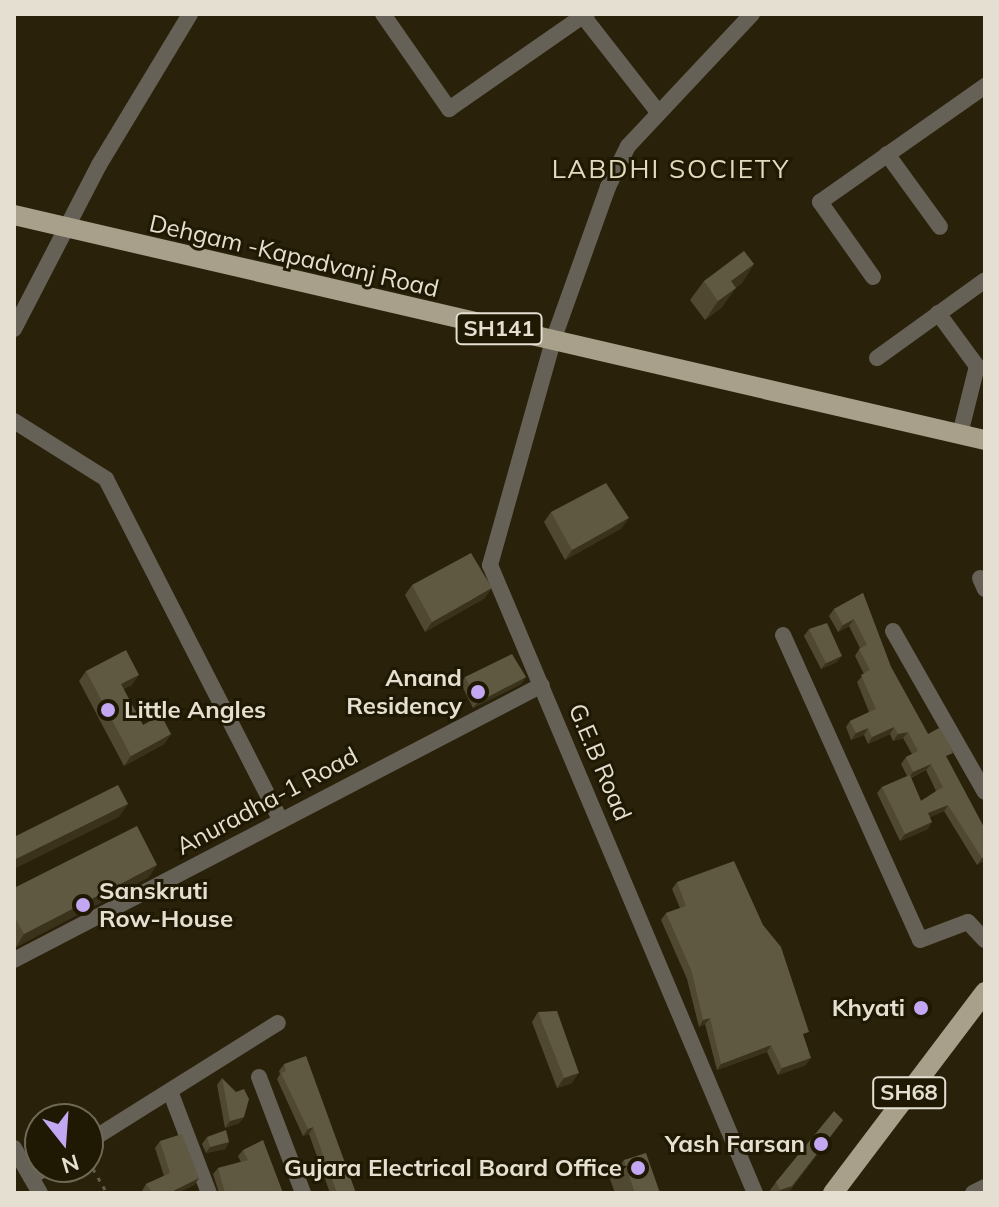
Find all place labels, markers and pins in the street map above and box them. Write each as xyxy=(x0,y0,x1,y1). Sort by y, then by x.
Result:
place label: Anand Residency xyxy=(346,664,462,720)
marker: Anand Residency xyxy=(469,683,487,701)
place label: Little Angles xyxy=(124,696,266,724)
marker: Little Angles xyxy=(99,701,117,719)
place label: Sanskruti Row-House xyxy=(99,877,233,933)
marker: Sanskruti Row-House xyxy=(74,896,92,914)
place label: Khyati xyxy=(832,994,905,1022)
marker: Khyati xyxy=(912,999,930,1017)
place label: Yash Farsan xyxy=(665,1130,805,1158)
marker: Yash Farsan xyxy=(812,1135,830,1153)
place label: Gujara Electrical Board Office xyxy=(284,1154,622,1182)
marker: Gujara Electrical Board Office xyxy=(629,1159,647,1177)

